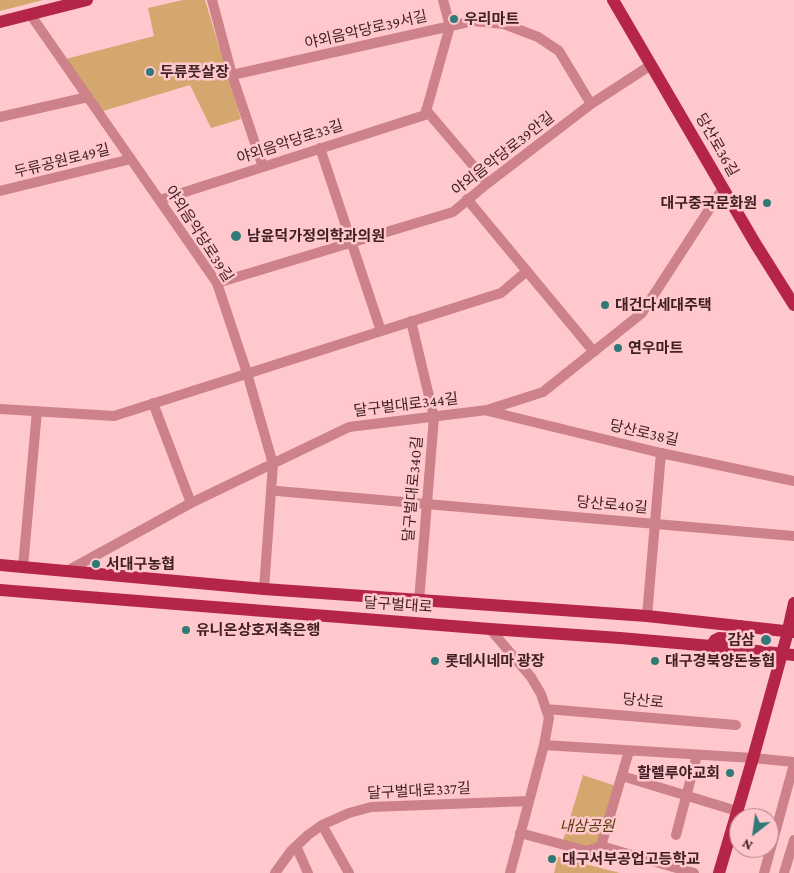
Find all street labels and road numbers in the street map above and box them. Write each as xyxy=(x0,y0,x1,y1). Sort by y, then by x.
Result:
street label: 야외음악당로39서길 xyxy=(303,7,429,53)
street label: 야외음악당로39안길 xyxy=(448,108,558,200)
street label: 당산로36길 xyxy=(692,110,742,180)
street label: 야외음악당로33길 xyxy=(235,116,345,168)
street label: 두류공원로49길 xyxy=(12,140,112,182)
street label: 야외음악당로39길 xyxy=(161,182,237,286)
street label: 달구벌대로344길 xyxy=(353,390,459,420)
street label: 당산로38길 xyxy=(608,416,680,450)
street label: 달구벌대로340길 xyxy=(399,435,427,543)
street label: 당산로40길 xyxy=(576,493,648,517)
street label: 달구벌대로 xyxy=(363,594,433,616)
street label: 당산로 xyxy=(622,690,664,712)
street label: 달구벌대로337길 xyxy=(367,779,471,803)

